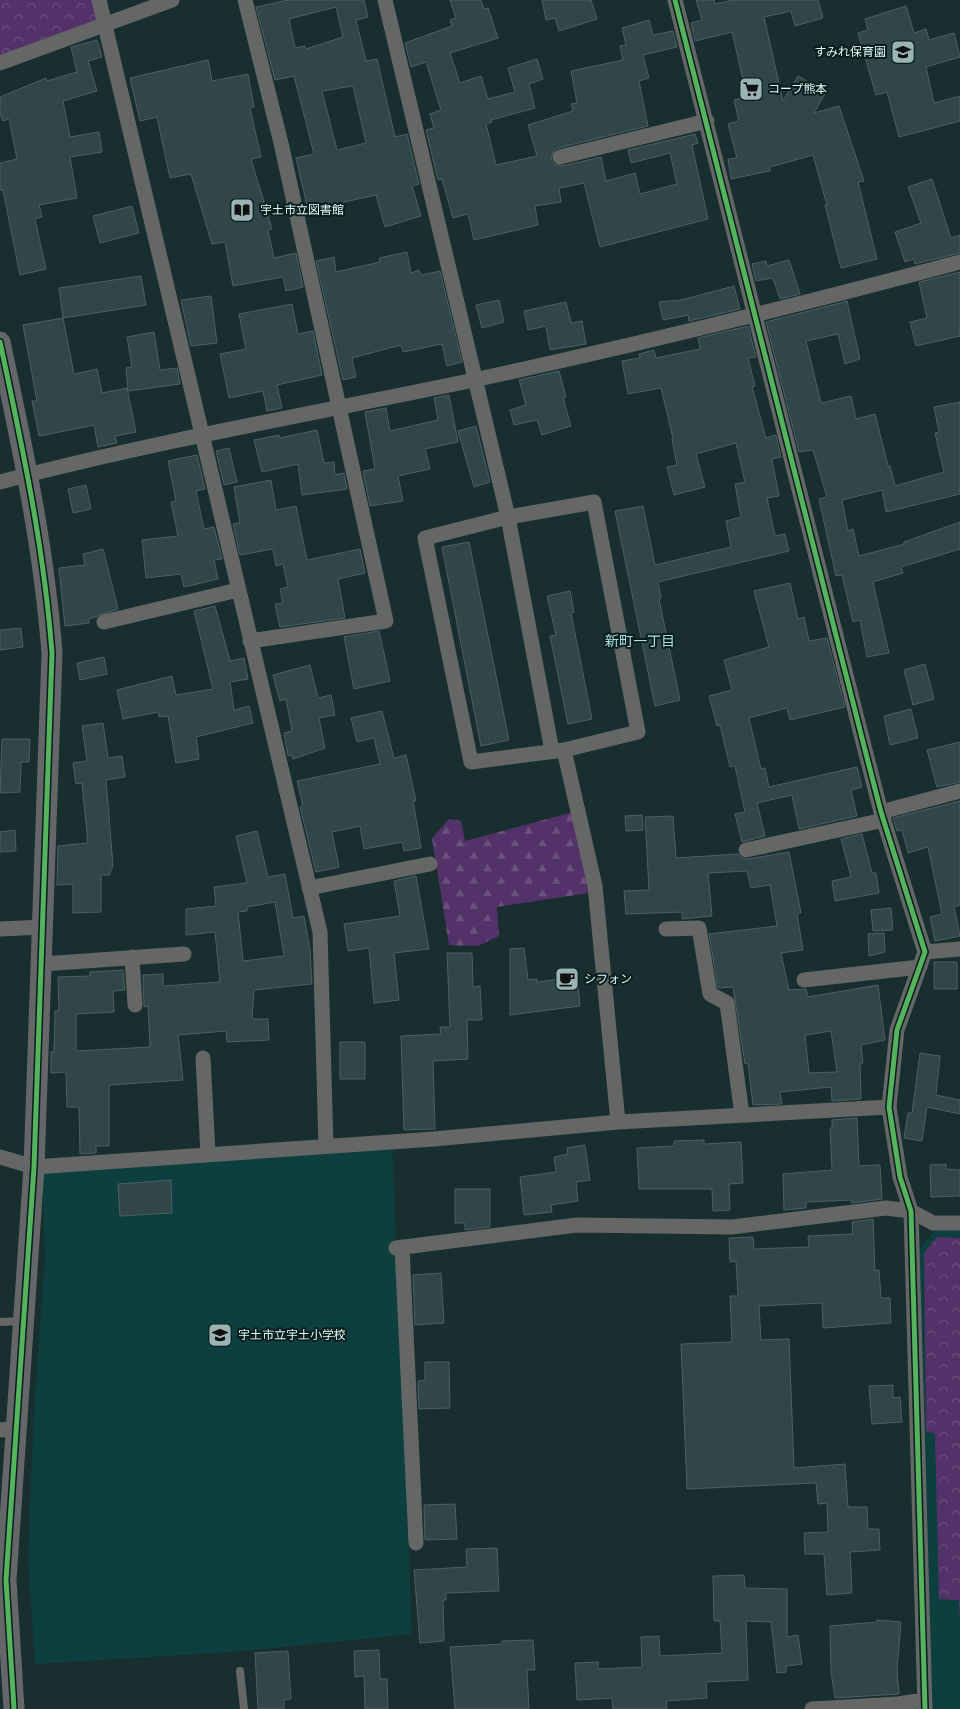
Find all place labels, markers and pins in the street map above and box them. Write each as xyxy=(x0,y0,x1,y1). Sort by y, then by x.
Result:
school or university icon: すみれ保育園 xyxy=(890,39,916,65)
place label: すみれ保育園 xyxy=(814,45,886,59)
supermarket icon: コープ熊本 xyxy=(738,76,764,102)
place label: コープ熊本 xyxy=(768,82,827,96)
library icon: 宇土市立図書館 xyxy=(229,197,255,223)
place label: 宇土市立図書館 xyxy=(260,203,344,217)
cafe icon: シフォン xyxy=(554,966,580,992)
place label: シフォン xyxy=(584,972,632,986)
school or university icon: 宇土市立宇土小学校 xyxy=(207,1322,233,1348)
place label: 宇土市立宇土小学校 xyxy=(238,1328,346,1342)

